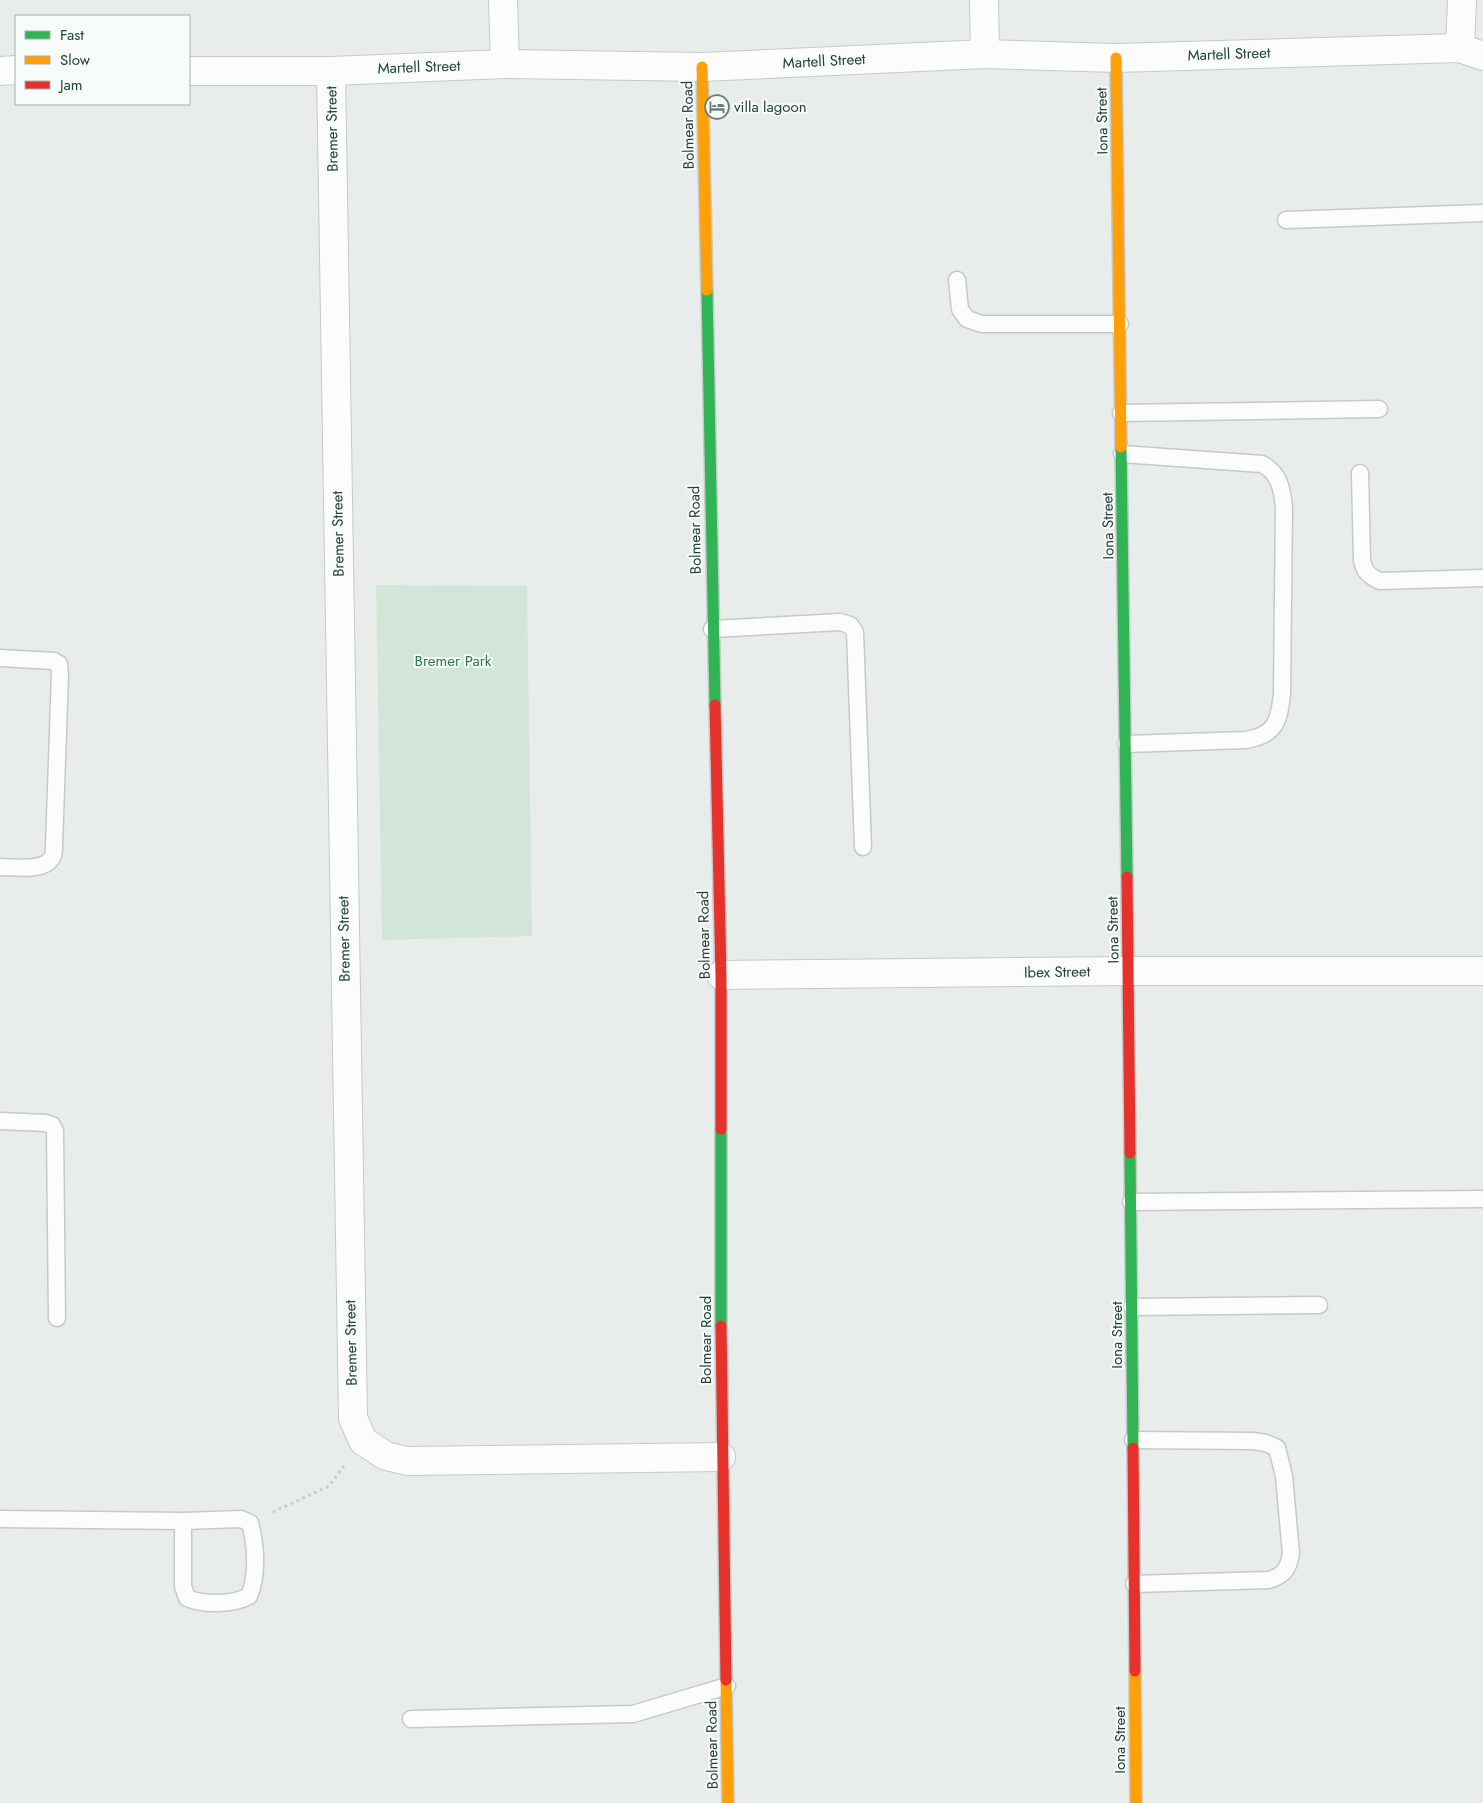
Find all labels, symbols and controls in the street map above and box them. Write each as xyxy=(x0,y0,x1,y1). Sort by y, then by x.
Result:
legend xyxy=(15,15,190,105)
text: Fast xyxy=(60,24,84,46)
street label: Martell Street xyxy=(1187,42,1271,66)
street label: Martell Street xyxy=(782,48,866,74)
text: Slow xyxy=(60,49,91,71)
street label: Martell Street xyxy=(377,55,461,79)
text: Jam xyxy=(58,74,83,96)
street label: Bolmear Road xyxy=(676,80,700,170)
street label: Bremer Street xyxy=(320,85,344,172)
street label: Iona Street xyxy=(1090,87,1114,155)
hotel icon: villa lagoon xyxy=(704,94,730,120)
place label: villa lagoon xyxy=(734,96,807,118)
street label: Bolmear Road xyxy=(683,485,707,575)
street label: Bremer Street xyxy=(326,490,350,577)
street label: Iona Street xyxy=(1096,492,1120,560)
park label: Bremer Park xyxy=(415,650,492,672)
street label: Bolmear Road xyxy=(692,890,716,980)
street label: Bremer Street xyxy=(332,895,356,982)
street label: Iona Street xyxy=(1101,896,1125,964)
street label: Ibex Street xyxy=(1024,960,1091,984)
street label: Bolmear Road xyxy=(695,1296,717,1384)
street label: Bremer Street xyxy=(339,1299,363,1386)
street label: Iona Street xyxy=(1106,1301,1128,1369)
street label: Bolmear Road xyxy=(700,1700,724,1790)
street label: Iona Street xyxy=(1109,1706,1131,1774)

